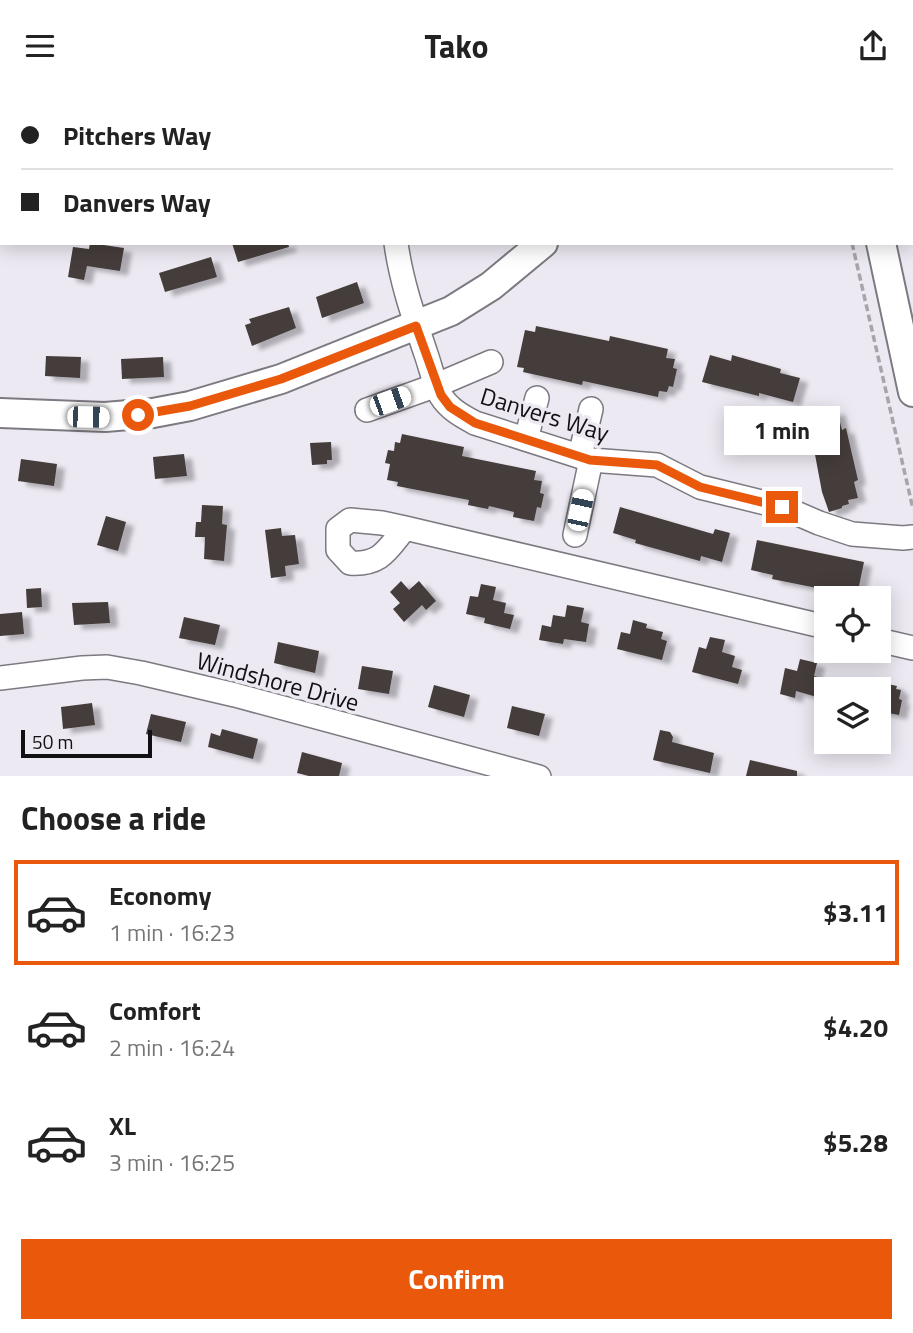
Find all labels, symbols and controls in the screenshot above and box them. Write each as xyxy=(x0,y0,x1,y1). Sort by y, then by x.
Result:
text: Tako xyxy=(424,22,489,70)
icon: menu xyxy=(21,27,59,65)
icon: share xyxy=(854,27,892,65)
text: Pitchers Way xyxy=(63,116,211,155)
text: Danvers Way xyxy=(63,183,211,222)
street label: Danvers Way xyxy=(476,377,614,451)
car xyxy=(367,384,414,418)
route start xyxy=(122,399,154,431)
callout: 1 min xyxy=(724,405,840,455)
car xyxy=(67,406,110,428)
text: 1 min xyxy=(754,413,810,448)
car xyxy=(566,487,595,533)
route end xyxy=(766,491,798,523)
map controls xyxy=(814,586,891,754)
button: locate xyxy=(814,586,891,663)
street label: Windshore Drive xyxy=(193,642,363,720)
button: layers xyxy=(814,677,891,754)
scale bar xyxy=(21,727,152,759)
text: 50 m xyxy=(32,727,73,756)
text: Choose a ride xyxy=(21,794,206,842)
text: Economy xyxy=(109,876,211,915)
icon: car xyxy=(25,881,88,944)
text: $3.11 xyxy=(823,893,888,932)
text: 1 min · 16:23 xyxy=(109,915,235,950)
text: Comfort xyxy=(109,991,201,1030)
icon: car xyxy=(25,996,88,1059)
text: $4.20 xyxy=(823,1008,888,1047)
text: 2 min · 16:24 xyxy=(109,1030,235,1065)
text: XL xyxy=(109,1106,136,1145)
icon: car xyxy=(25,1111,88,1174)
text: $5.28 xyxy=(823,1123,888,1162)
text: 3 min · 16:25 xyxy=(109,1145,235,1180)
button: Confirm xyxy=(21,1239,892,1319)

